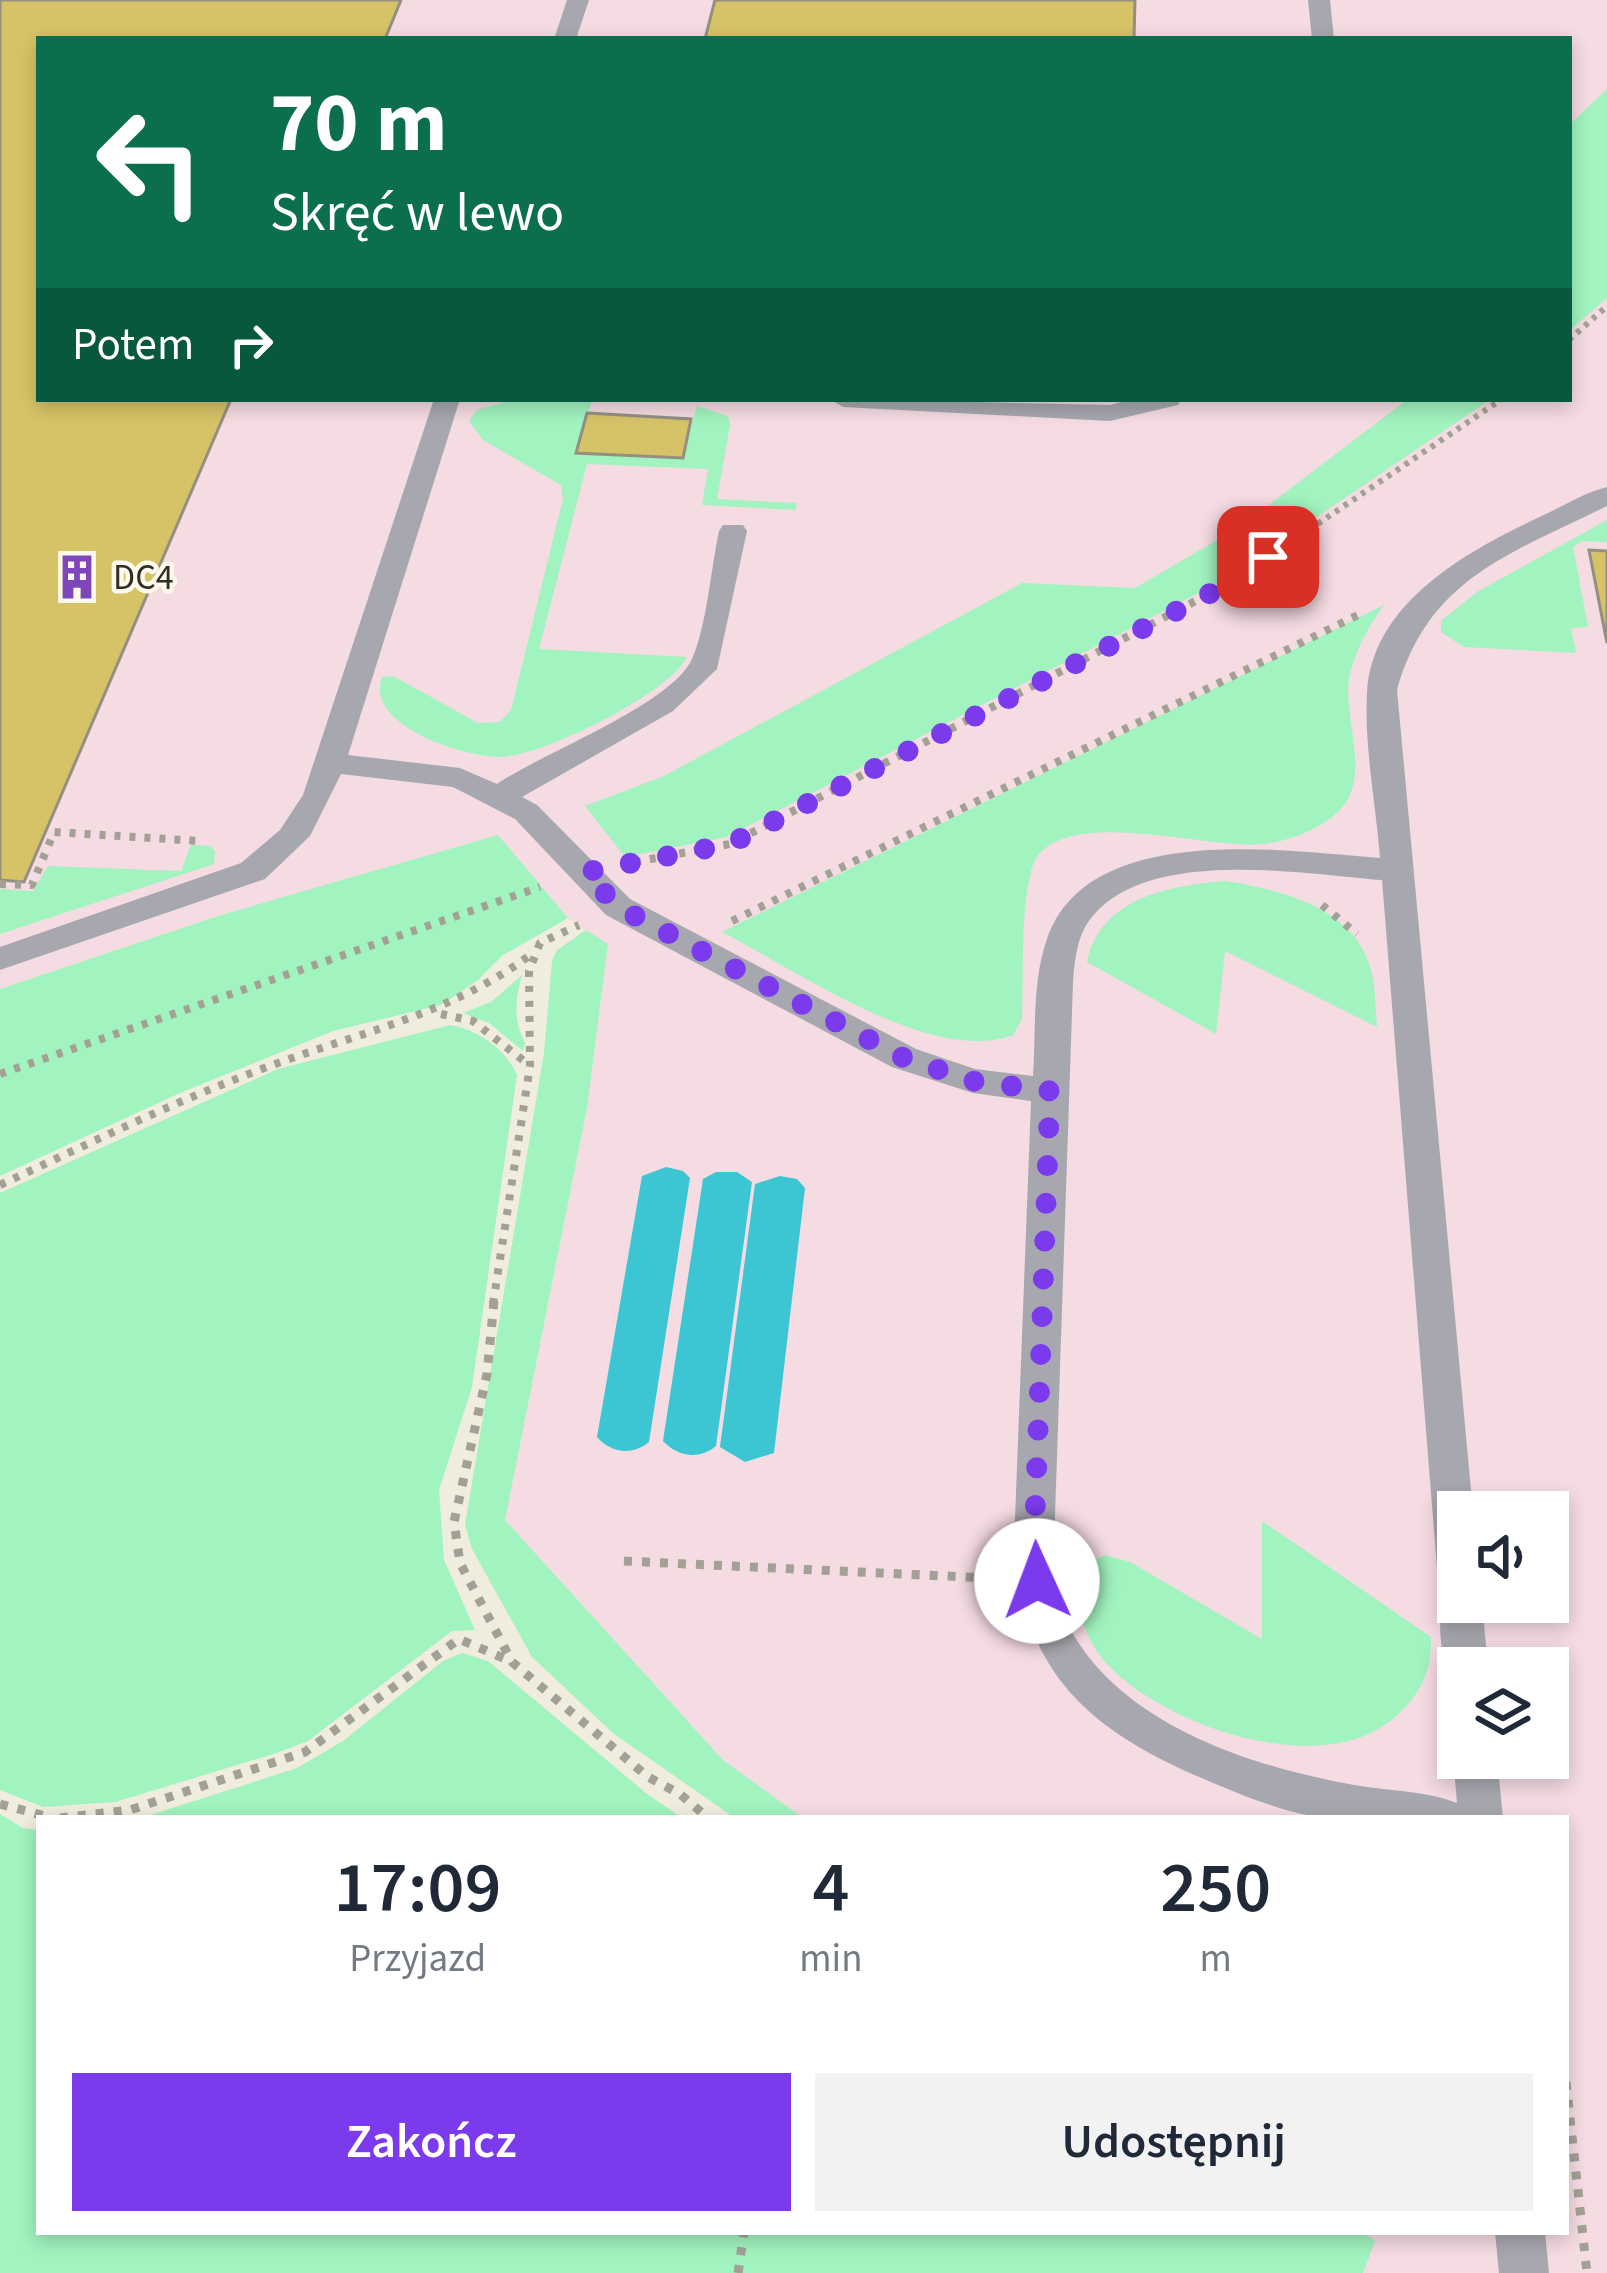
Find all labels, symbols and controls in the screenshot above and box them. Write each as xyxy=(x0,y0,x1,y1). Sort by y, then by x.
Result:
text: 70 m xyxy=(270,64,448,184)
icon: left xyxy=(72,84,228,240)
text: Skręć w lewo xyxy=(270,175,564,252)
icon: right xyxy=(218,312,284,378)
text: Potem xyxy=(72,313,194,377)
pin xyxy=(1217,506,1319,608)
icon: arrive xyxy=(1235,524,1301,590)
building icon: DC4 xyxy=(52,552,102,602)
place label: DC4 xyxy=(113,552,174,603)
map controls xyxy=(1437,1491,1569,1779)
button: sound xyxy=(1437,1491,1569,1623)
position arrow xyxy=(974,1518,1100,1644)
button: layers xyxy=(1437,1647,1569,1779)
text: 17:09 xyxy=(334,1837,501,1940)
text: 4 xyxy=(812,1837,849,1940)
text: 250 xyxy=(1160,1837,1271,1940)
text: Przyjazd xyxy=(349,1931,486,1987)
text: min xyxy=(799,1931,863,1987)
text: m xyxy=(1200,1931,1232,1987)
button: Zakończ xyxy=(72,2073,791,2211)
button: Udostępnij xyxy=(815,2073,1533,2211)

